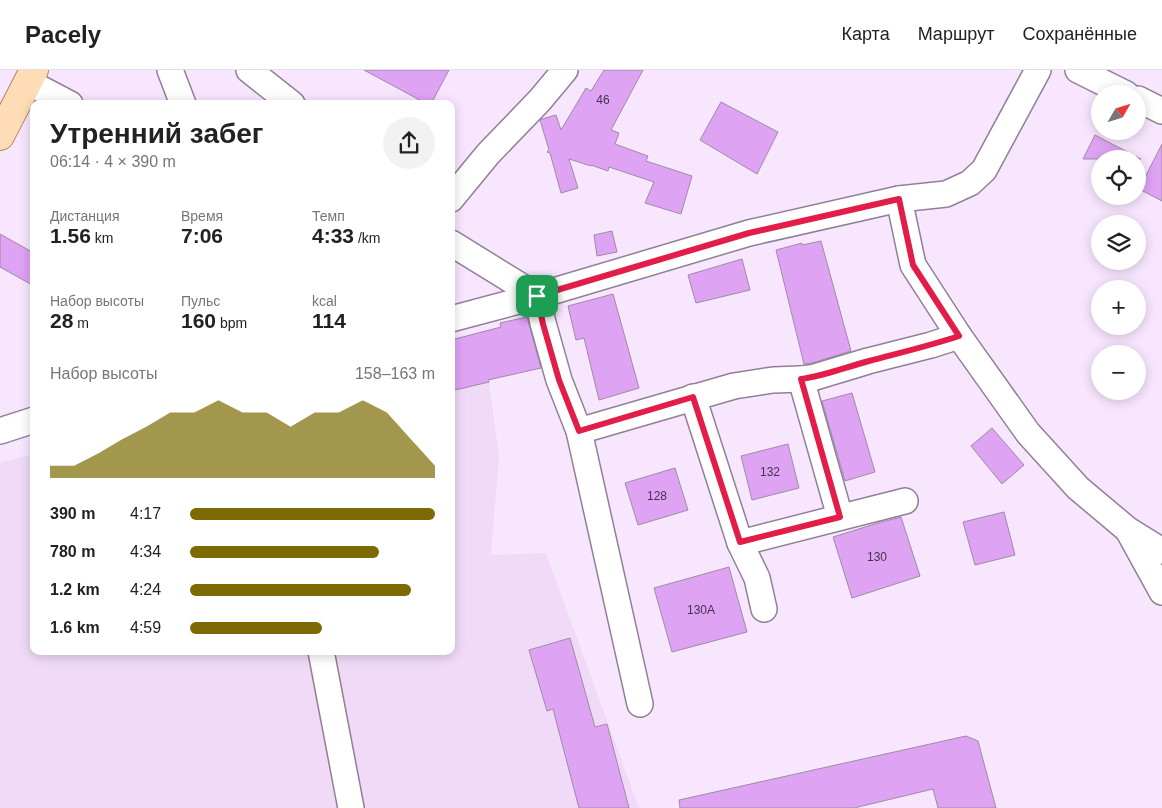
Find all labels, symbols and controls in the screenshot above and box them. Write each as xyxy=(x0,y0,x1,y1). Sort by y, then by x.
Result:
text: Pacely xyxy=(25,21,101,48)
text: Карта xyxy=(842,24,890,44)
text: Маршрут xyxy=(918,24,994,44)
text: Сохранённые xyxy=(1022,24,1137,44)
north arrow xyxy=(1091,85,1146,140)
map controls xyxy=(1091,85,1146,400)
house number: 46 xyxy=(596,93,610,107)
button: share xyxy=(383,117,435,169)
text: Утренний забег xyxy=(50,118,264,149)
button: locate xyxy=(1091,150,1146,205)
text: 06:14 · 4 × 390 m xyxy=(50,153,176,170)
text: Дистанция xyxy=(50,208,120,224)
text: Время xyxy=(181,208,223,224)
text: Темп xyxy=(312,208,345,224)
button: layers xyxy=(1091,215,1146,270)
text: 1.56 xyxy=(50,224,91,247)
text: 7:06 xyxy=(181,224,223,247)
text: 4:33 xyxy=(312,224,354,247)
text: km xyxy=(91,230,113,246)
text: /km xyxy=(354,230,380,246)
pin xyxy=(516,275,558,317)
button: + xyxy=(1091,280,1146,335)
icon: arrive xyxy=(523,282,551,310)
text: Набор высоты xyxy=(50,293,144,309)
text: Пульс xyxy=(181,293,220,309)
text: kcal xyxy=(312,293,337,309)
text: 28 xyxy=(50,309,73,332)
text: 160 xyxy=(181,309,216,332)
text: 114 xyxy=(312,309,346,332)
text: m xyxy=(73,315,89,331)
text: bpm xyxy=(216,315,247,331)
button: − xyxy=(1091,345,1146,400)
text: Набор высоты xyxy=(50,365,157,382)
text: 158–163 m xyxy=(355,365,435,382)
house number: 132 xyxy=(760,465,780,479)
house number: 128 xyxy=(647,489,667,503)
text: 390 m xyxy=(50,505,95,522)
text: 4:17 xyxy=(130,505,161,522)
text: 780 m xyxy=(50,543,95,560)
text: 4:34 xyxy=(130,543,161,560)
house number: 130 xyxy=(867,550,887,564)
text: 1.2 km xyxy=(50,581,100,598)
text: 4:24 xyxy=(130,581,161,598)
house number: 130А xyxy=(687,603,715,617)
text: 1.6 km xyxy=(50,619,100,636)
text: 4:59 xyxy=(130,619,161,636)

